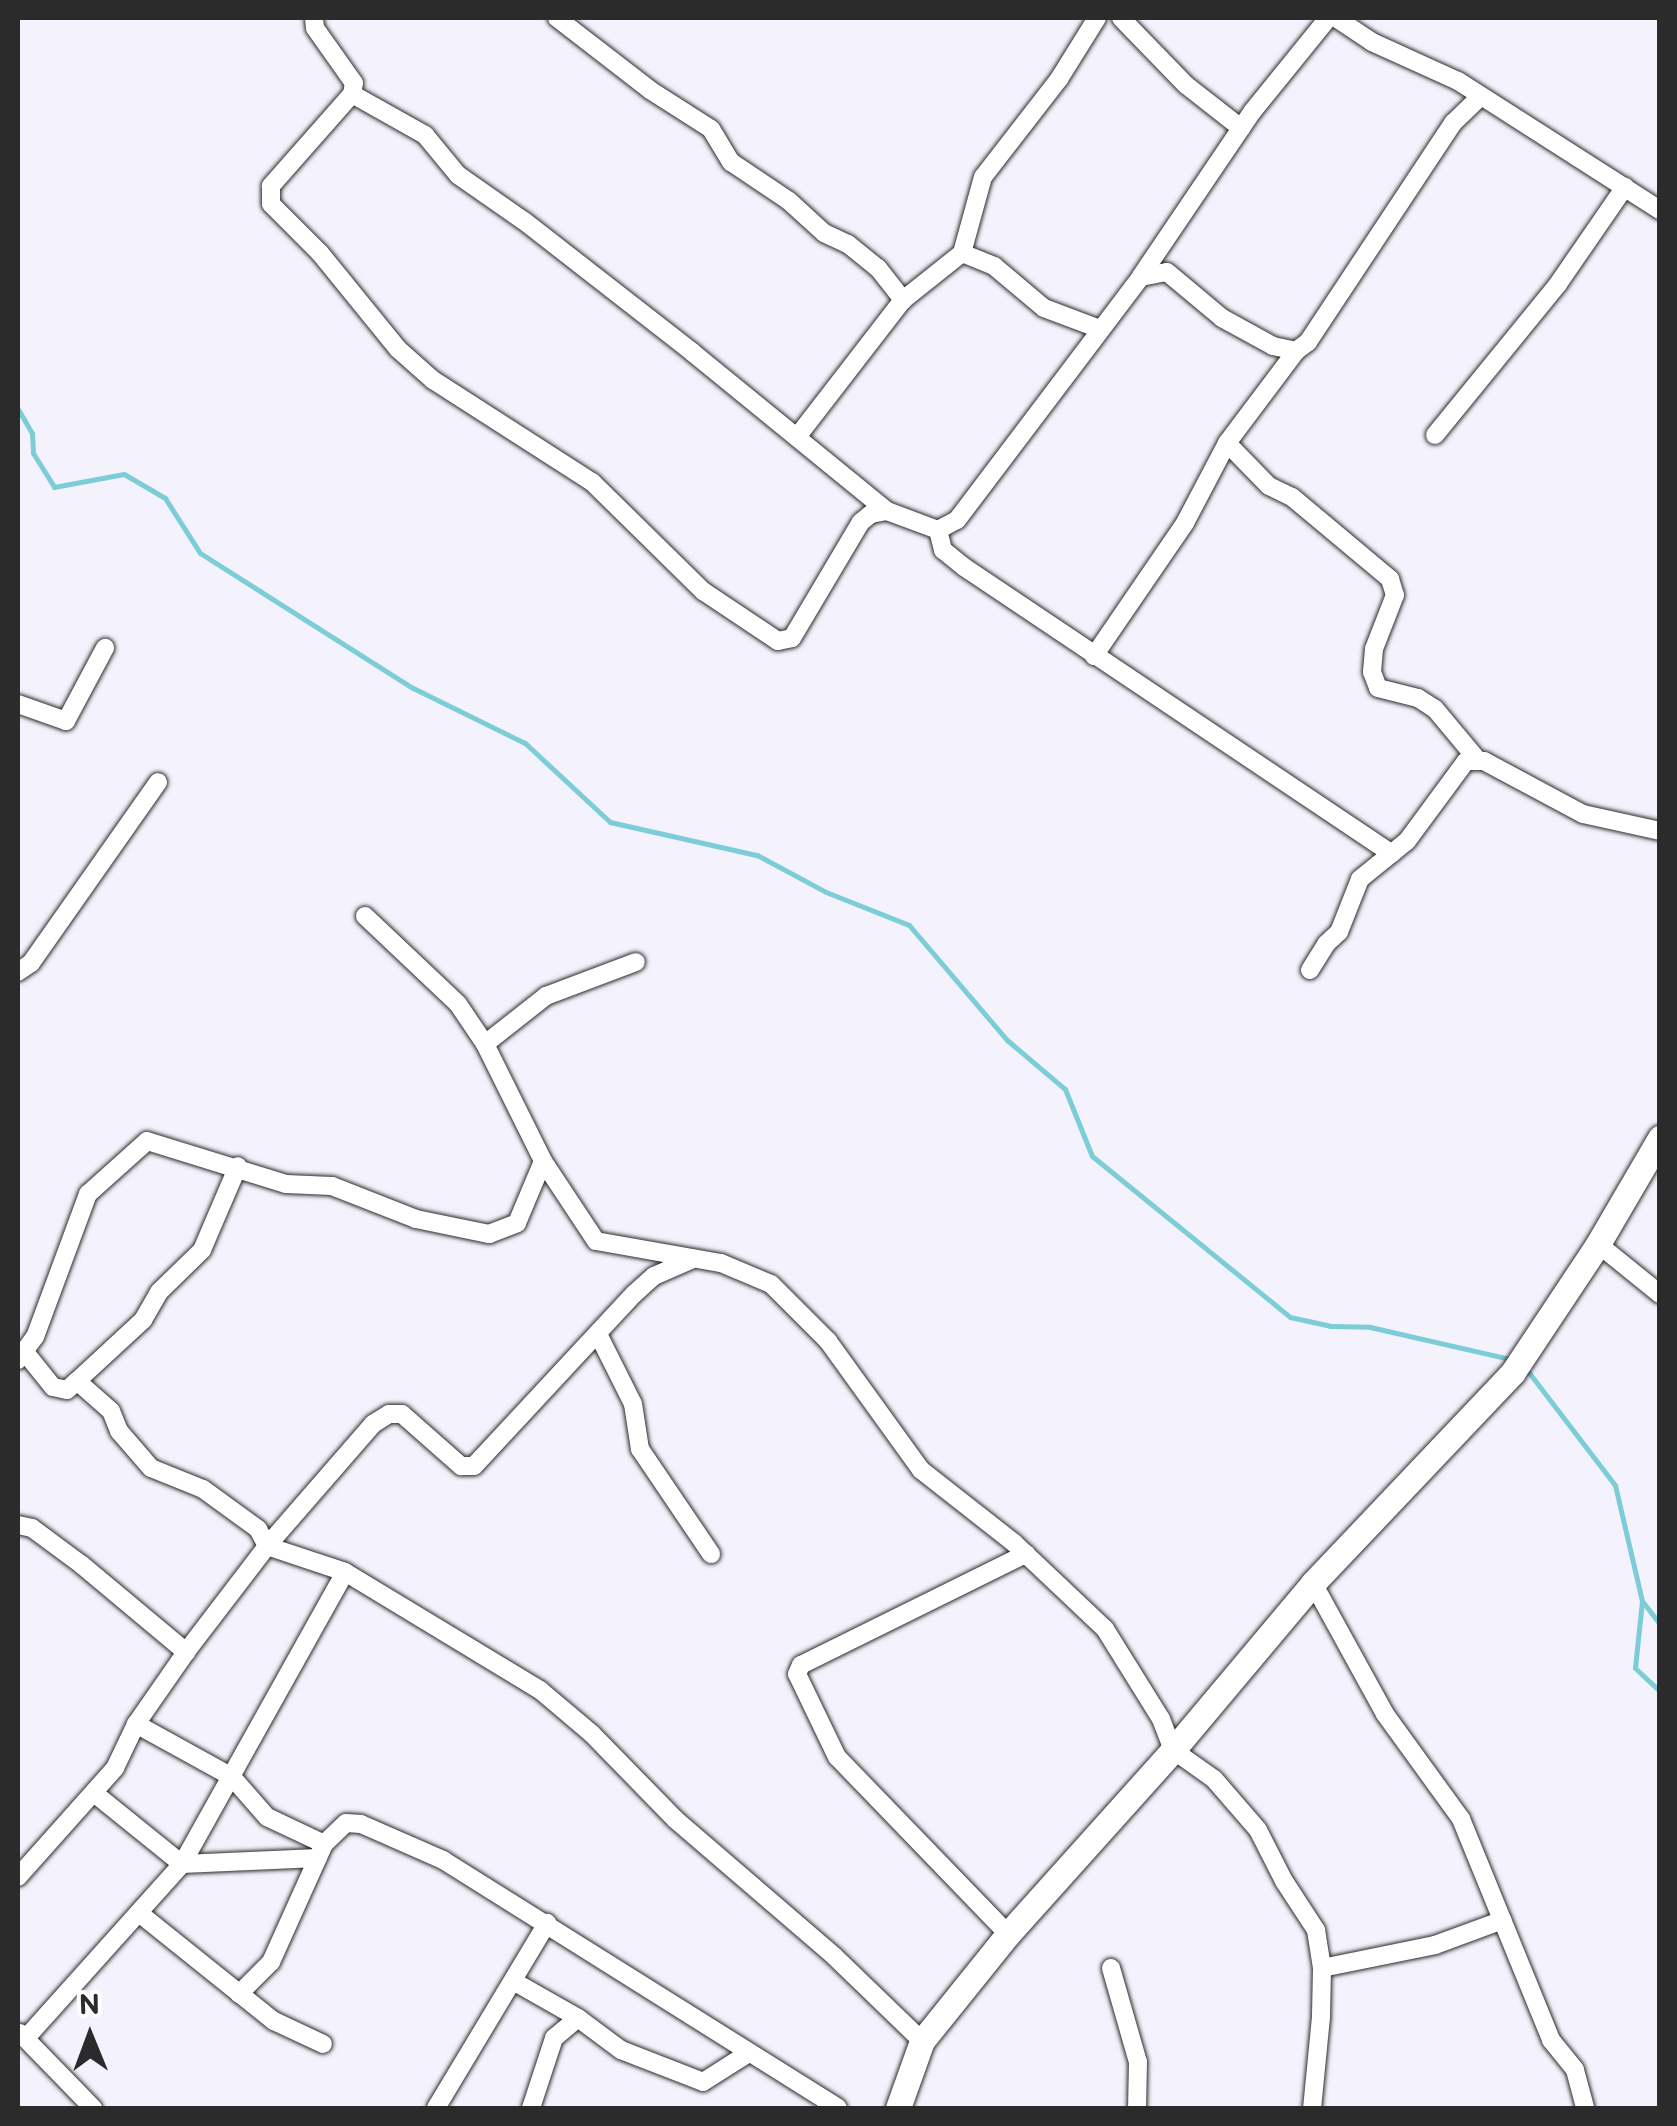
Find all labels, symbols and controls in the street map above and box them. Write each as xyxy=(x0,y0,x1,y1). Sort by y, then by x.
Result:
north arrow xyxy=(40,1986,140,2086)
text: N xyxy=(79,1989,100,2022)

